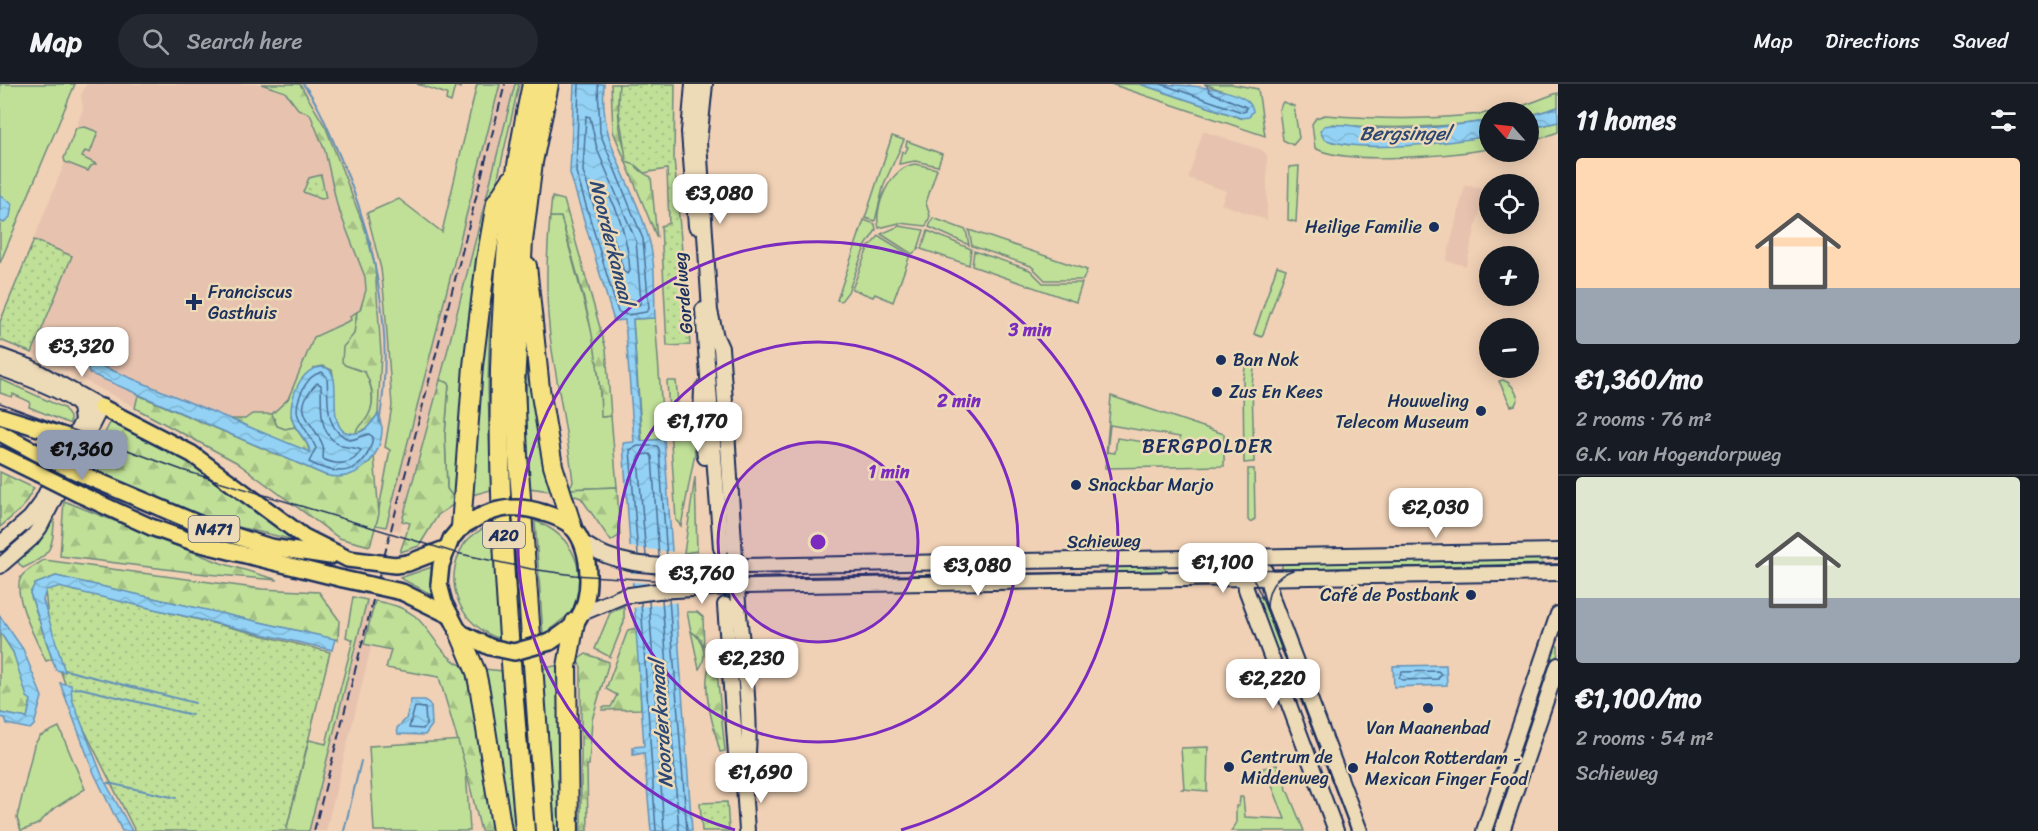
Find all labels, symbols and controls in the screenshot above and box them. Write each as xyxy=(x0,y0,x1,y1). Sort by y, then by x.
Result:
search box xyxy=(118,14,538,68)
text: Map xyxy=(30,17,82,66)
text: Search here xyxy=(187,22,303,61)
text: Map xyxy=(1754,22,1792,60)
text: Directions xyxy=(1825,22,1920,60)
text: Saved xyxy=(1953,22,2008,60)
icon: search xyxy=(139,25,172,58)
text: 11 homes xyxy=(1576,97,1676,143)
north arrow xyxy=(1479,102,1539,162)
map controls xyxy=(1479,102,1539,378)
icon: filters xyxy=(1987,104,2020,137)
water label: Bergsingel xyxy=(1359,116,1455,151)
pin: €3,080 xyxy=(671,174,769,225)
button: locate xyxy=(1479,174,1539,234)
water label: Noorderkanaal xyxy=(579,176,645,313)
text: €3,080 xyxy=(687,176,753,211)
icon: home xyxy=(1744,197,1852,305)
place label: Heilige Familie xyxy=(1305,211,1422,243)
marker: Heilige Familie xyxy=(1427,220,1441,234)
button: + xyxy=(1479,246,1539,306)
street label: Gordelweg xyxy=(663,251,703,335)
place label: Franciscus Gasthuis xyxy=(208,276,293,329)
marker: Franciscus Gasthuis xyxy=(185,293,203,311)
text: 3 min xyxy=(1007,314,1052,346)
button: − xyxy=(1479,318,1539,378)
pin: €3,320 xyxy=(33,327,131,378)
text: €3,320 xyxy=(50,329,114,364)
place label: Ban Nok xyxy=(1233,344,1300,376)
marker: Ban Nok xyxy=(1214,353,1228,367)
text: €1,360/mo xyxy=(1576,356,1703,402)
place label: Zus En Kees xyxy=(1229,376,1323,408)
text: 2 min xyxy=(936,385,981,417)
marker: Zus En Kees xyxy=(1210,385,1224,399)
place label: Houweling Telecom Museum xyxy=(1335,385,1469,438)
pin: €1,170 xyxy=(649,402,747,453)
text: 2 rooms · 76 m² xyxy=(1576,402,1712,437)
text: €1,170 xyxy=(668,404,728,439)
marker: Houweling Telecom Museum xyxy=(1474,404,1488,418)
district label: BERGPOLDER xyxy=(1142,429,1274,464)
pin: €1,360 xyxy=(33,430,131,481)
text: €1,360 xyxy=(51,432,113,467)
text: G.K. van Hogendorpweg xyxy=(1576,437,1782,472)
text: 1 min xyxy=(869,456,910,488)
place label: Snackbar Marjo xyxy=(1088,469,1214,501)
marker: Snackbar Marjo xyxy=(1069,478,1083,492)
pin: €2,030 xyxy=(1387,488,1485,539)
text: €2,030 xyxy=(1403,490,1469,525)
road number: N471 xyxy=(188,516,240,542)
icon: home xyxy=(1744,516,1852,624)
road number: A20 xyxy=(483,522,525,548)
street label: Schieweg xyxy=(1067,524,1141,558)
centre of rings xyxy=(808,532,828,552)
pin: €1,100 xyxy=(1174,543,1272,594)
text: €1,100 xyxy=(1192,545,1254,580)
pin: €3,080 xyxy=(929,546,1027,597)
text: €3,080 xyxy=(945,548,1011,583)
pin: €3,760 xyxy=(653,554,751,605)
text: €3,760 xyxy=(669,556,735,591)
place label: Café de Postbank xyxy=(1320,579,1459,611)
marker: Café de Postbank xyxy=(1464,588,1478,602)
pin: €2,230 xyxy=(703,639,801,690)
text: €2,230 xyxy=(719,641,785,676)
water label: Noorderkanaal xyxy=(639,655,683,789)
pin: €2,220 xyxy=(1224,659,1322,710)
text: €2,220 xyxy=(1240,661,1306,696)
text: €1,100/mo xyxy=(1576,675,1702,721)
marker: Van Maanenbad xyxy=(1421,701,1435,715)
place label: Van Maanenbad xyxy=(1366,712,1491,744)
text: 2 rooms · 54 m² xyxy=(1576,721,1714,756)
place label: Centrum de Middenweg xyxy=(1241,741,1333,794)
place label: Halcon Rotterdam - Mexican Finger Food xyxy=(1365,742,1529,795)
pin: €1,690 xyxy=(712,753,810,804)
text: €1,690 xyxy=(729,755,793,790)
text: Schieweg xyxy=(1576,756,1658,791)
marker: Centrum de Middenweg xyxy=(1222,760,1236,774)
marker: Halcon Rotterdam - Mexican Finger Food xyxy=(1346,761,1360,775)

